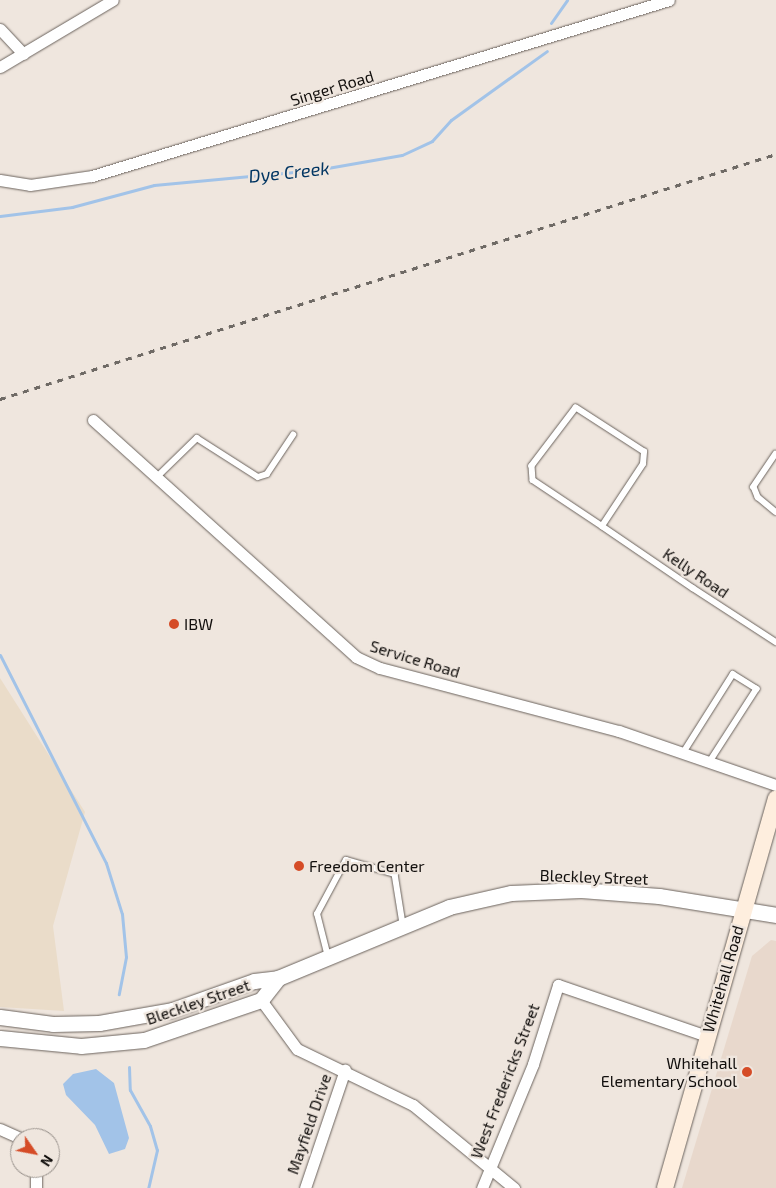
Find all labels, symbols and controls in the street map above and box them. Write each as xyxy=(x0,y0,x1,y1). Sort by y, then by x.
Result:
street label: Singer Road xyxy=(288,66,376,110)
water label: Dye Creek xyxy=(247,157,331,187)
street label: Kelly Road xyxy=(659,544,733,602)
place label: IBW xyxy=(184,614,213,634)
marker: IBW xyxy=(168,618,180,630)
street label: Service Road xyxy=(368,636,462,682)
place label: Freedom Center xyxy=(309,856,425,876)
marker: Freedom Center xyxy=(293,860,305,872)
street label: Bleckley Street xyxy=(539,866,649,888)
street label: Whitehall Road xyxy=(698,923,748,1035)
street label: Bleckley Street xyxy=(143,975,253,1029)
street label: West Fredericks Street xyxy=(467,1001,543,1161)
place label: Whitehall Elementary School xyxy=(600,1053,737,1091)
marker: Whitehall Elementary School xyxy=(741,1066,753,1078)
street label: Mayfield Drive xyxy=(283,1071,335,1177)
north arrow xyxy=(10,1128,60,1178)
text: N xyxy=(37,1152,57,1170)

